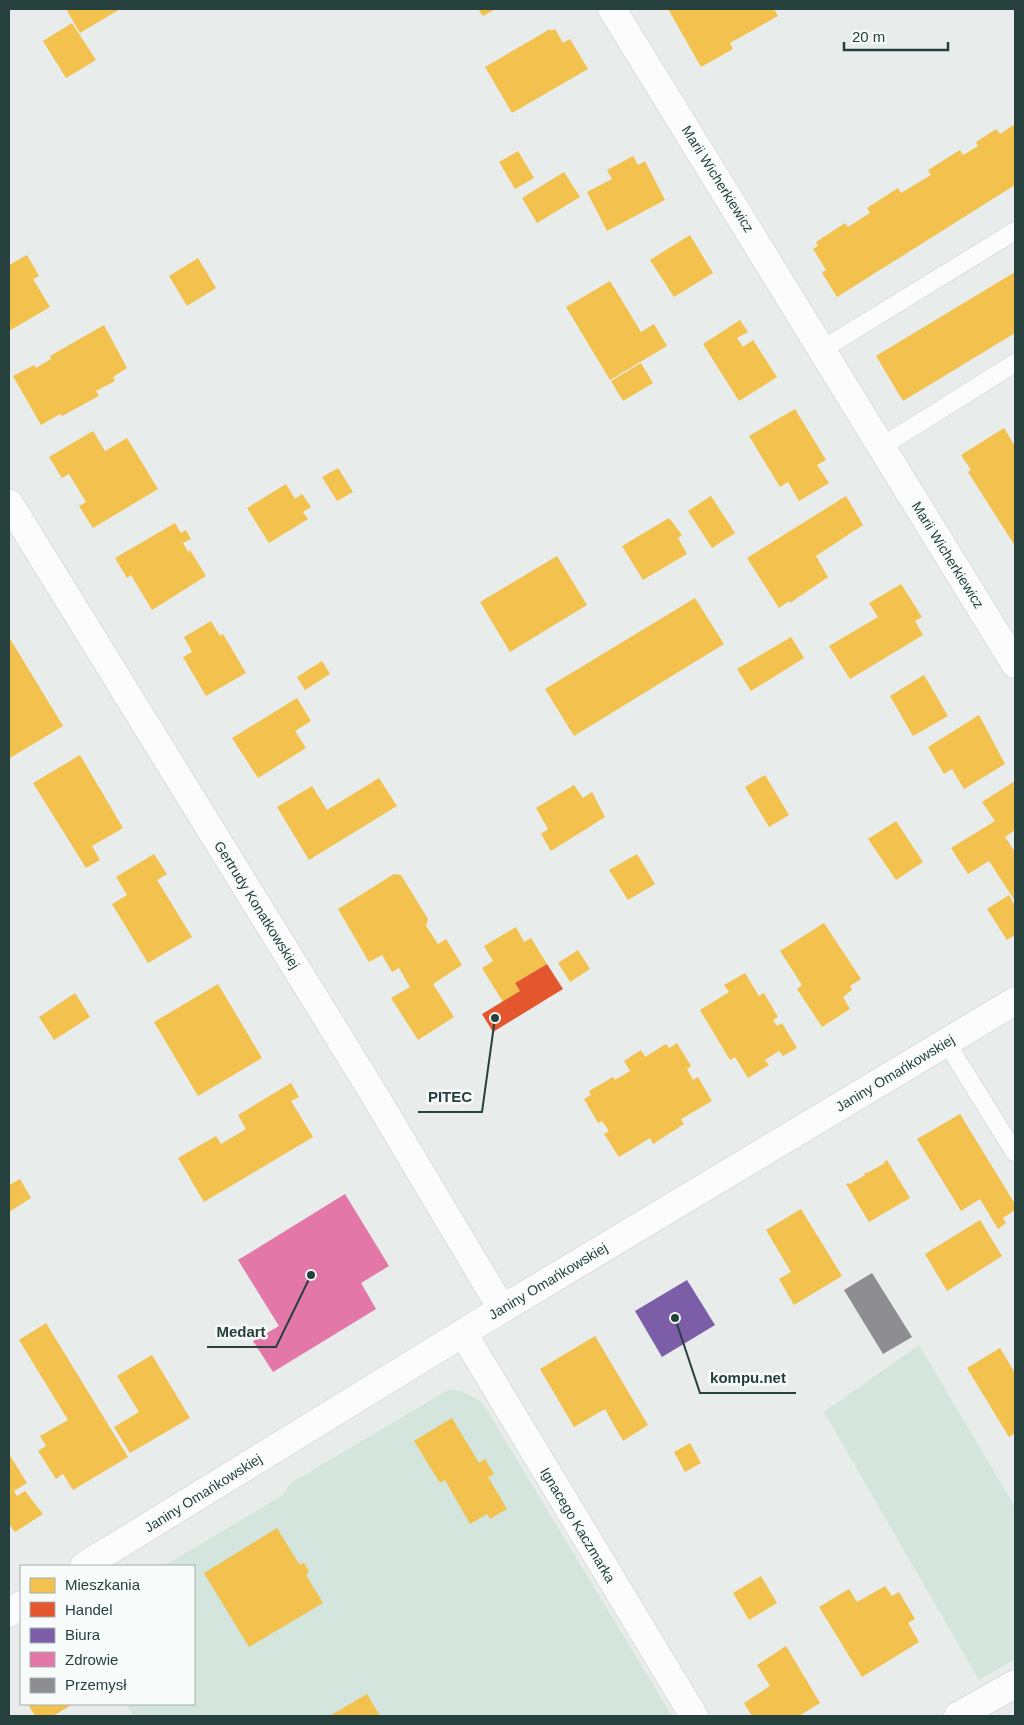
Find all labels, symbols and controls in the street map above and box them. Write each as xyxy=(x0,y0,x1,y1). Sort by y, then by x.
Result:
scale bar xyxy=(844,20,948,52)
text: 20 m xyxy=(852,28,885,45)
street label: Marii Wicherkiewicz xyxy=(679,123,757,235)
street label: Marii Wicherkiewicz xyxy=(909,499,987,611)
street label: Gertrudy Konatkowskiej xyxy=(211,838,303,972)
street label: Janiny Omańkowskiej xyxy=(833,1031,957,1115)
callout: PITEC xyxy=(418,1082,482,1112)
text: PITEC xyxy=(428,1088,472,1105)
street label: Janiny Omańkowskiej xyxy=(486,1239,610,1323)
callout: Medart xyxy=(207,1317,276,1347)
text: Medart xyxy=(216,1323,266,1340)
callout: kompu.net xyxy=(700,1363,796,1393)
text: kompu.net xyxy=(710,1369,786,1386)
street label: Janiny Omańkowskiej xyxy=(141,1450,265,1536)
street label: Ignacego Kaczmarka xyxy=(537,1465,619,1586)
legend xyxy=(20,1565,195,1705)
text: Mieszkania xyxy=(65,1576,141,1593)
text: Handel xyxy=(65,1601,113,1618)
text: Biura xyxy=(65,1626,101,1643)
text: Zdrowie xyxy=(65,1651,118,1668)
text: Przemysł xyxy=(65,1676,127,1693)

